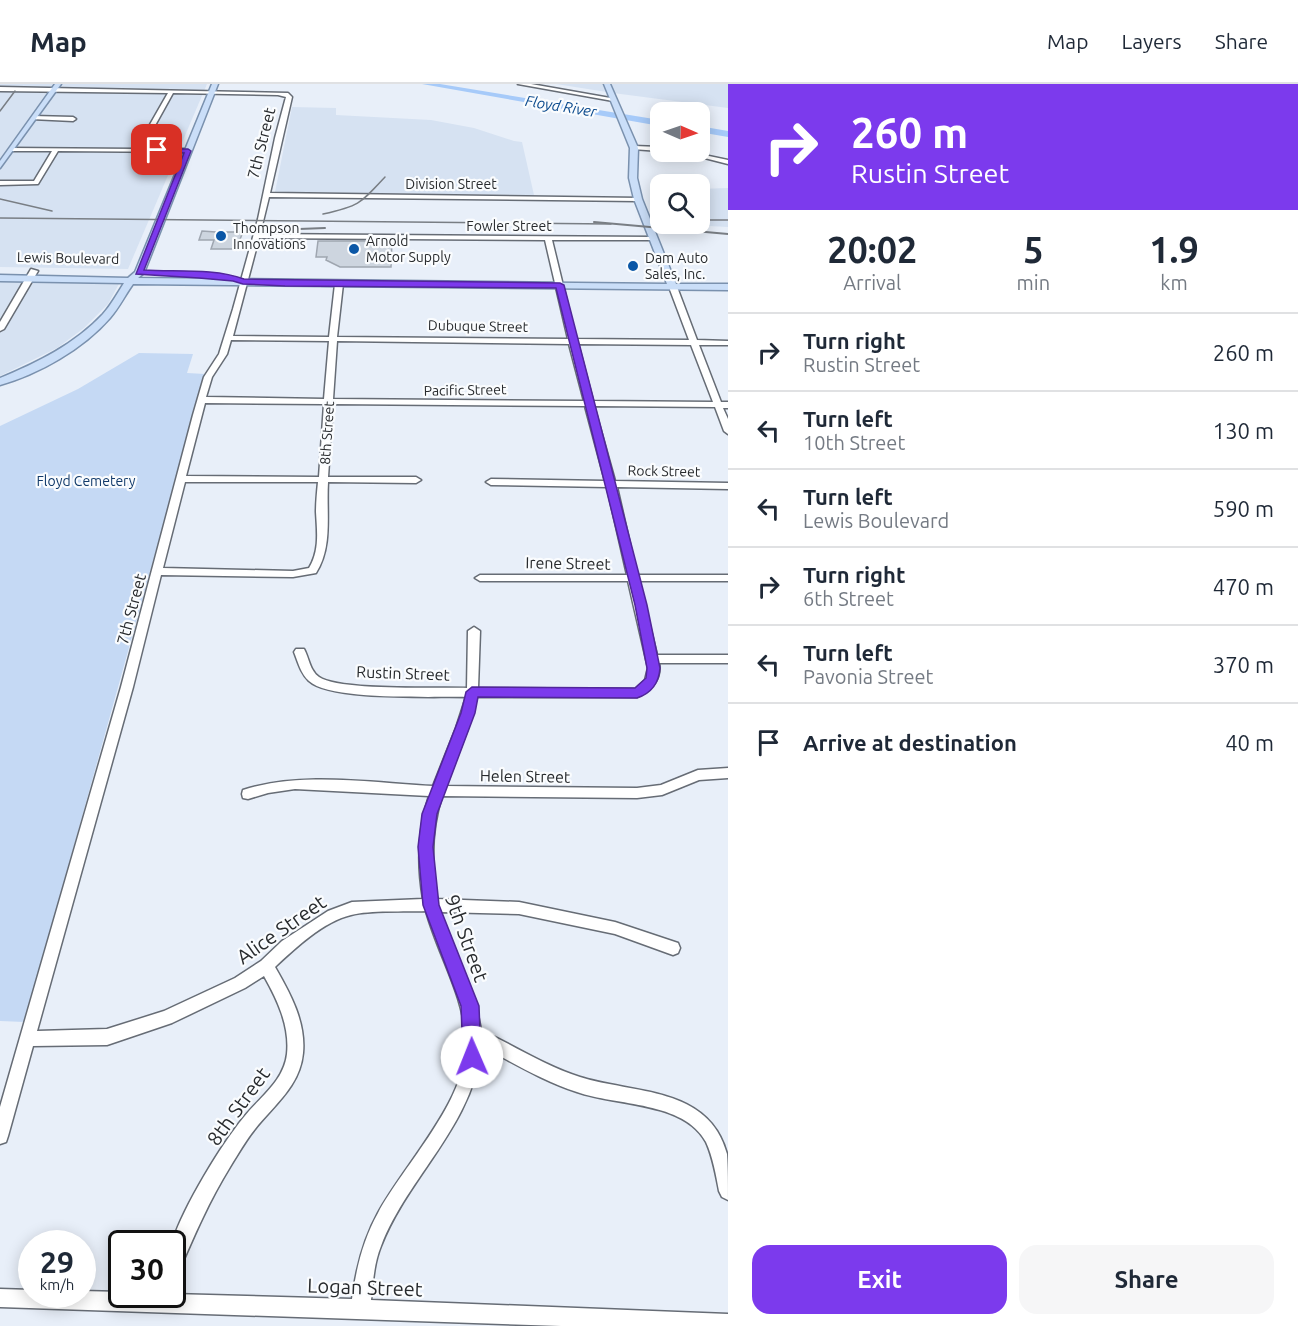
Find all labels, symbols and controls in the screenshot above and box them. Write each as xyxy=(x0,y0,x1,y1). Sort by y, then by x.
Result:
text: Map xyxy=(30,26,87,57)
text: Map xyxy=(1047,29,1088,53)
text: Layers xyxy=(1121,29,1182,53)
text: Share xyxy=(1215,29,1268,53)
water label: Floyd River xyxy=(524,92,599,120)
north arrow xyxy=(650,102,710,162)
map controls xyxy=(650,102,710,234)
street label: 7th Street xyxy=(243,105,279,180)
icon: right xyxy=(752,108,830,186)
text: 260 m xyxy=(851,109,968,156)
pin xyxy=(131,124,182,175)
icon: arrive xyxy=(140,133,173,166)
text: Rustin Street xyxy=(851,158,1009,188)
button: search xyxy=(650,174,710,234)
street label: Division Street xyxy=(405,176,497,192)
street label: Fowler Street xyxy=(466,218,552,234)
place label: Thompson Innovations xyxy=(233,220,306,252)
marker: Thompson Innovations xyxy=(214,229,228,243)
text: 20:02 xyxy=(827,229,917,270)
text: 5 xyxy=(1023,229,1043,270)
text: 1.9 xyxy=(1149,229,1199,270)
place label: Arnold Motor Supply xyxy=(366,233,451,265)
marker: Arnold Motor Supply xyxy=(347,242,361,256)
street label: Lewis Boulevard xyxy=(17,249,119,267)
place label: Dam Auto Sales, Inc. xyxy=(645,250,708,282)
marker: Dam Auto Sales, Inc. xyxy=(626,259,640,273)
text: Arrival xyxy=(843,271,901,294)
text: min xyxy=(1017,271,1050,294)
text: km xyxy=(1160,271,1188,294)
street label: Dubuque Street xyxy=(428,317,529,335)
text: Turn right xyxy=(803,328,905,353)
icon: right xyxy=(752,336,785,369)
text: 260 m xyxy=(1213,340,1274,365)
text: Rustin Street xyxy=(803,353,920,376)
street label: Pacific Street xyxy=(423,381,507,399)
street label: 8th Street xyxy=(317,400,337,465)
text: Turn left xyxy=(803,406,893,431)
icon: left xyxy=(752,414,785,447)
text: 130 m xyxy=(1213,418,1274,443)
text: 10th Street xyxy=(803,431,905,454)
street label: Rock Street xyxy=(627,462,701,480)
park label: Floyd Cemetery xyxy=(37,473,136,489)
text: Turn left xyxy=(803,484,893,509)
icon: left xyxy=(752,492,785,525)
text: 590 m xyxy=(1213,496,1274,521)
text: Lewis Boulevard xyxy=(803,509,949,532)
street label: Irene Street xyxy=(525,553,612,573)
text: Turn right xyxy=(803,562,905,587)
icon: right xyxy=(752,570,785,603)
street label: 7th Street xyxy=(113,571,149,646)
text: 470 m xyxy=(1213,574,1274,599)
text: 6th Street xyxy=(803,587,894,610)
text: Turn left xyxy=(803,640,893,665)
icon: left xyxy=(752,648,785,681)
text: 370 m xyxy=(1213,652,1274,677)
street label: Rustin Street xyxy=(356,662,451,684)
text: Pavonia Street xyxy=(803,665,933,688)
icon: arrive xyxy=(752,726,785,759)
text: Arrive at destination xyxy=(803,730,1017,755)
text: 40 m xyxy=(1225,730,1274,755)
street label: Helen Street xyxy=(480,766,571,786)
street label: Alice Street xyxy=(232,890,330,968)
street label: 9th Street xyxy=(441,891,493,985)
position arrow xyxy=(440,1025,504,1089)
street label: 8th Street xyxy=(202,1062,274,1150)
speed limit sign: 30 xyxy=(108,1230,186,1308)
text: 29 xyxy=(40,1245,74,1279)
button: Exit xyxy=(752,1245,1007,1314)
button: Share xyxy=(1019,1245,1274,1314)
street label: Logan Street xyxy=(307,1273,423,1301)
text: km/h xyxy=(40,1276,74,1293)

